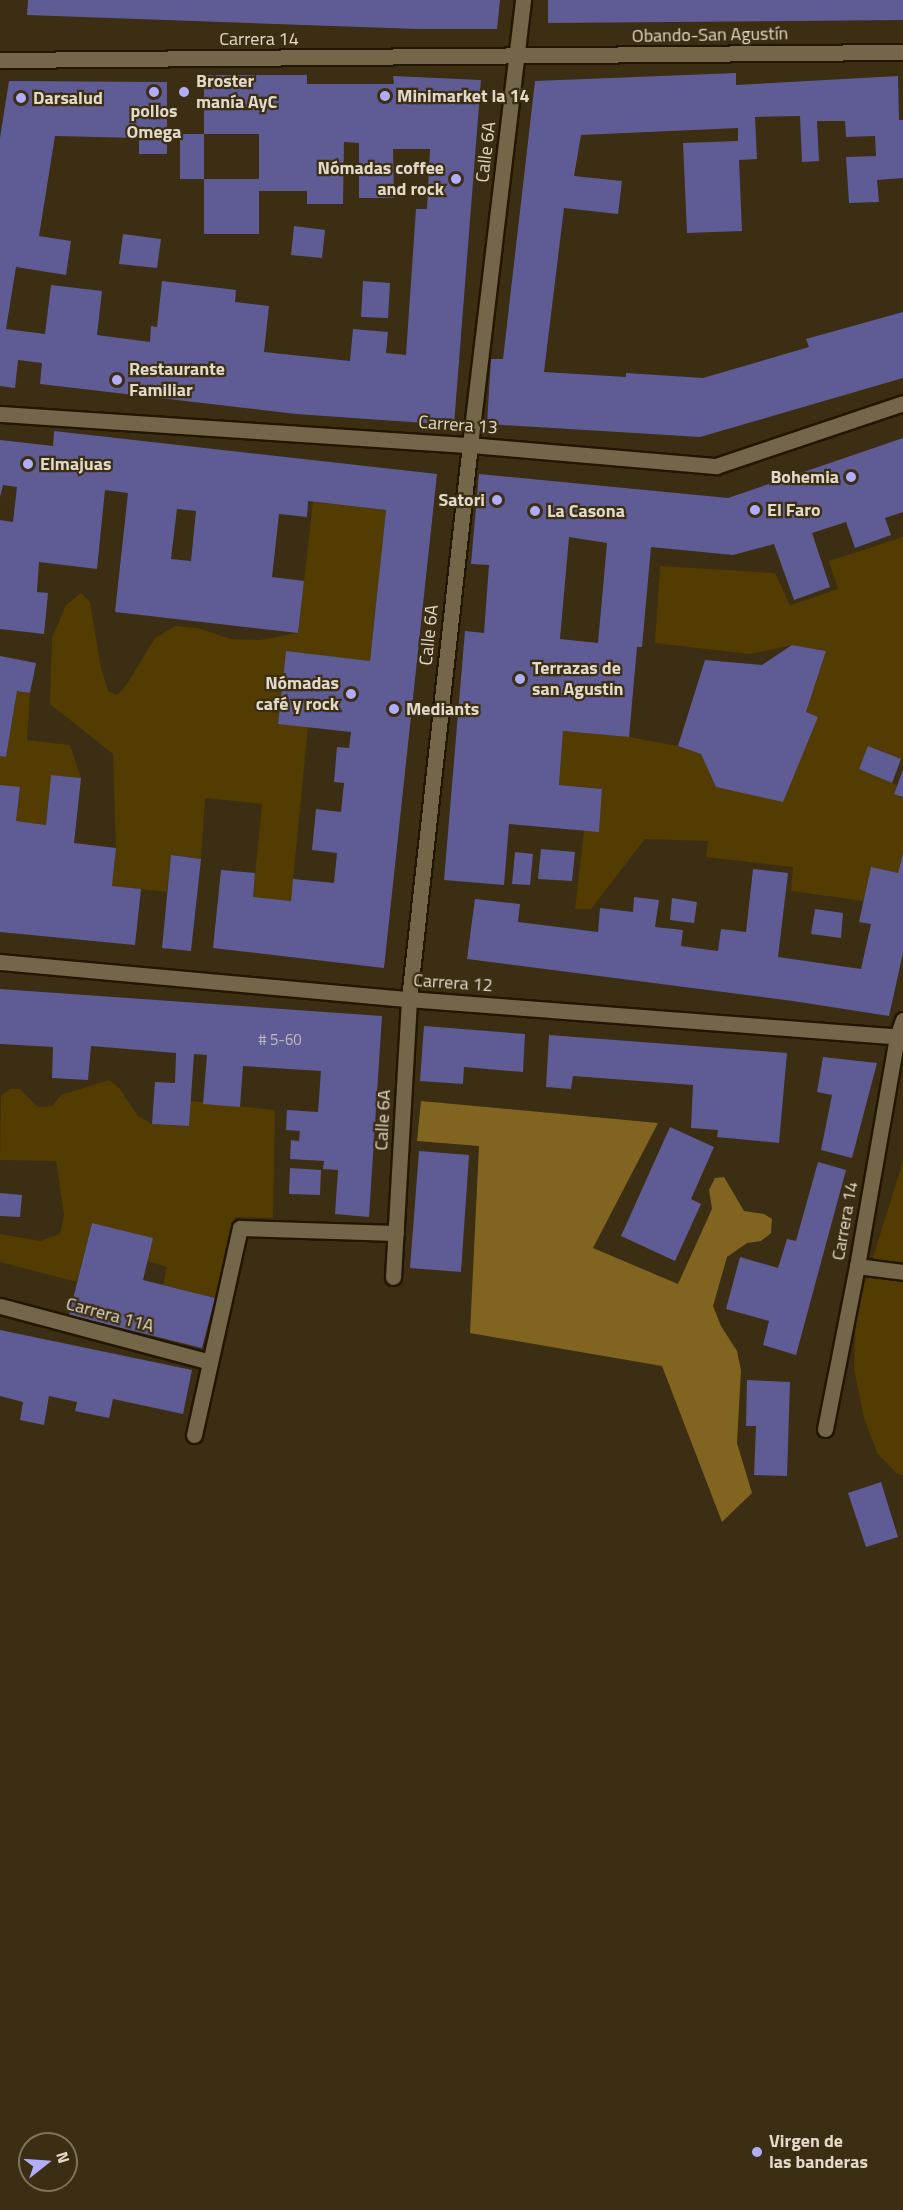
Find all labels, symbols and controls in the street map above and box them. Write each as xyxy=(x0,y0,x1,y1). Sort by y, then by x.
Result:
street label: Obando-San Agustín xyxy=(632,23,788,47)
street label: Carrera 14 xyxy=(219,28,299,50)
place label: Broster manía AyC xyxy=(196,71,277,113)
marker: pollos Omega xyxy=(147,85,161,99)
marker: Broster manía AyC xyxy=(177,85,191,99)
place label: Minimarket la 14 xyxy=(397,85,530,107)
place label: Darsalud xyxy=(33,87,103,109)
marker: Minimarket la 14 xyxy=(378,89,392,103)
marker: Darsalud xyxy=(14,91,28,105)
place label: pollos Omega xyxy=(127,101,181,144)
street label: Calle 6A xyxy=(472,120,500,184)
place label: Nómadas coffee and rock xyxy=(318,158,444,201)
marker: Nómadas coffee and rock xyxy=(449,172,463,186)
place label: Restaurante Familiar xyxy=(129,359,225,401)
marker: Restaurante Familiar xyxy=(110,373,124,387)
street label: Carrera 13 xyxy=(418,411,498,439)
place label: Elmajuas xyxy=(40,453,111,475)
marker: Elmajuas xyxy=(21,457,35,471)
place label: Bohemia xyxy=(770,466,839,488)
marker: Bohemia xyxy=(844,470,858,484)
place label: Satori xyxy=(439,489,485,511)
marker: Satori xyxy=(490,493,504,507)
place label: El Faro xyxy=(767,499,821,521)
place label: La Casona xyxy=(547,500,625,522)
marker: El Faro xyxy=(748,503,762,517)
marker: La Casona xyxy=(528,504,542,518)
street label: Calle 6A xyxy=(415,604,443,666)
place label: Terrazas de san Agustin xyxy=(532,658,624,700)
marker: Terrazas de san Agustin xyxy=(513,672,527,686)
place label: Nómadas café y rock xyxy=(256,673,339,716)
marker: Nómadas café y rock xyxy=(344,687,358,701)
place label: Mediants xyxy=(406,698,479,720)
marker: Mediants xyxy=(387,702,401,716)
street label: Carrera 12 xyxy=(413,969,493,997)
house number: # 5-60 xyxy=(258,1031,302,1049)
street label: Calle 6A xyxy=(371,1089,395,1151)
street label: Carrera 14 xyxy=(827,1180,863,1262)
street label: Carrera 11A xyxy=(64,1293,156,1337)
place label: Virgen de las banderas xyxy=(769,2131,868,2174)
north arrow xyxy=(18,2132,78,2192)
marker: Virgen de las banderas xyxy=(750,2145,764,2159)
text: N xyxy=(50,2149,76,2166)

